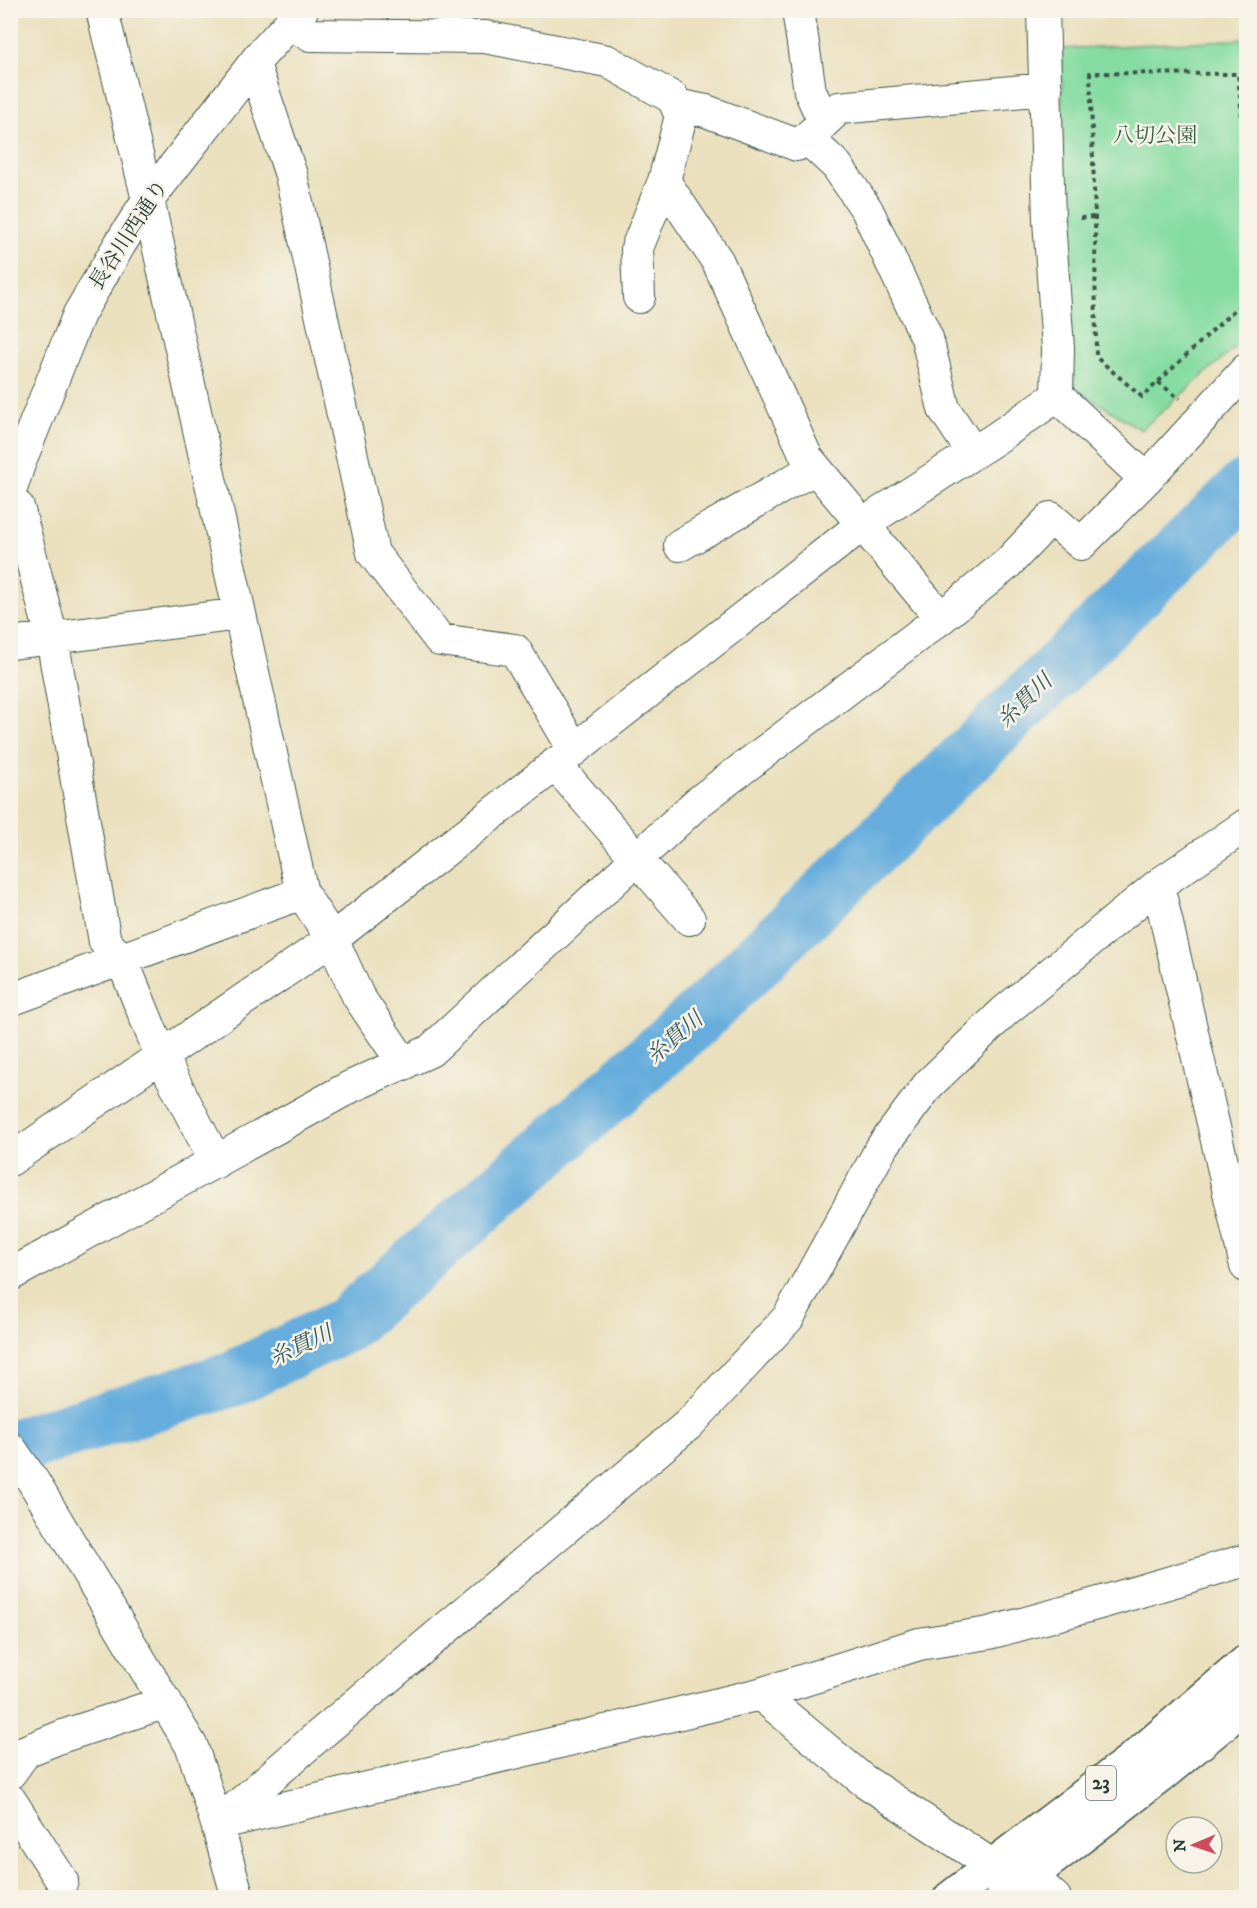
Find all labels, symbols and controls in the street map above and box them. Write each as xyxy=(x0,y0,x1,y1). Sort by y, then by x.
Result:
park label: 八切公園 xyxy=(1113,123,1197,149)
street label: 長谷川西通り xyxy=(84,175,174,295)
water label: 糸貫川 xyxy=(992,667,1060,734)
water label: 糸貫川 xyxy=(641,1005,710,1070)
water label: 糸貫川 xyxy=(265,1319,338,1372)
road number: 23 xyxy=(1086,1766,1116,1800)
north arrow xyxy=(1164,1815,1224,1875)
text: N xyxy=(1170,1839,1190,1852)

